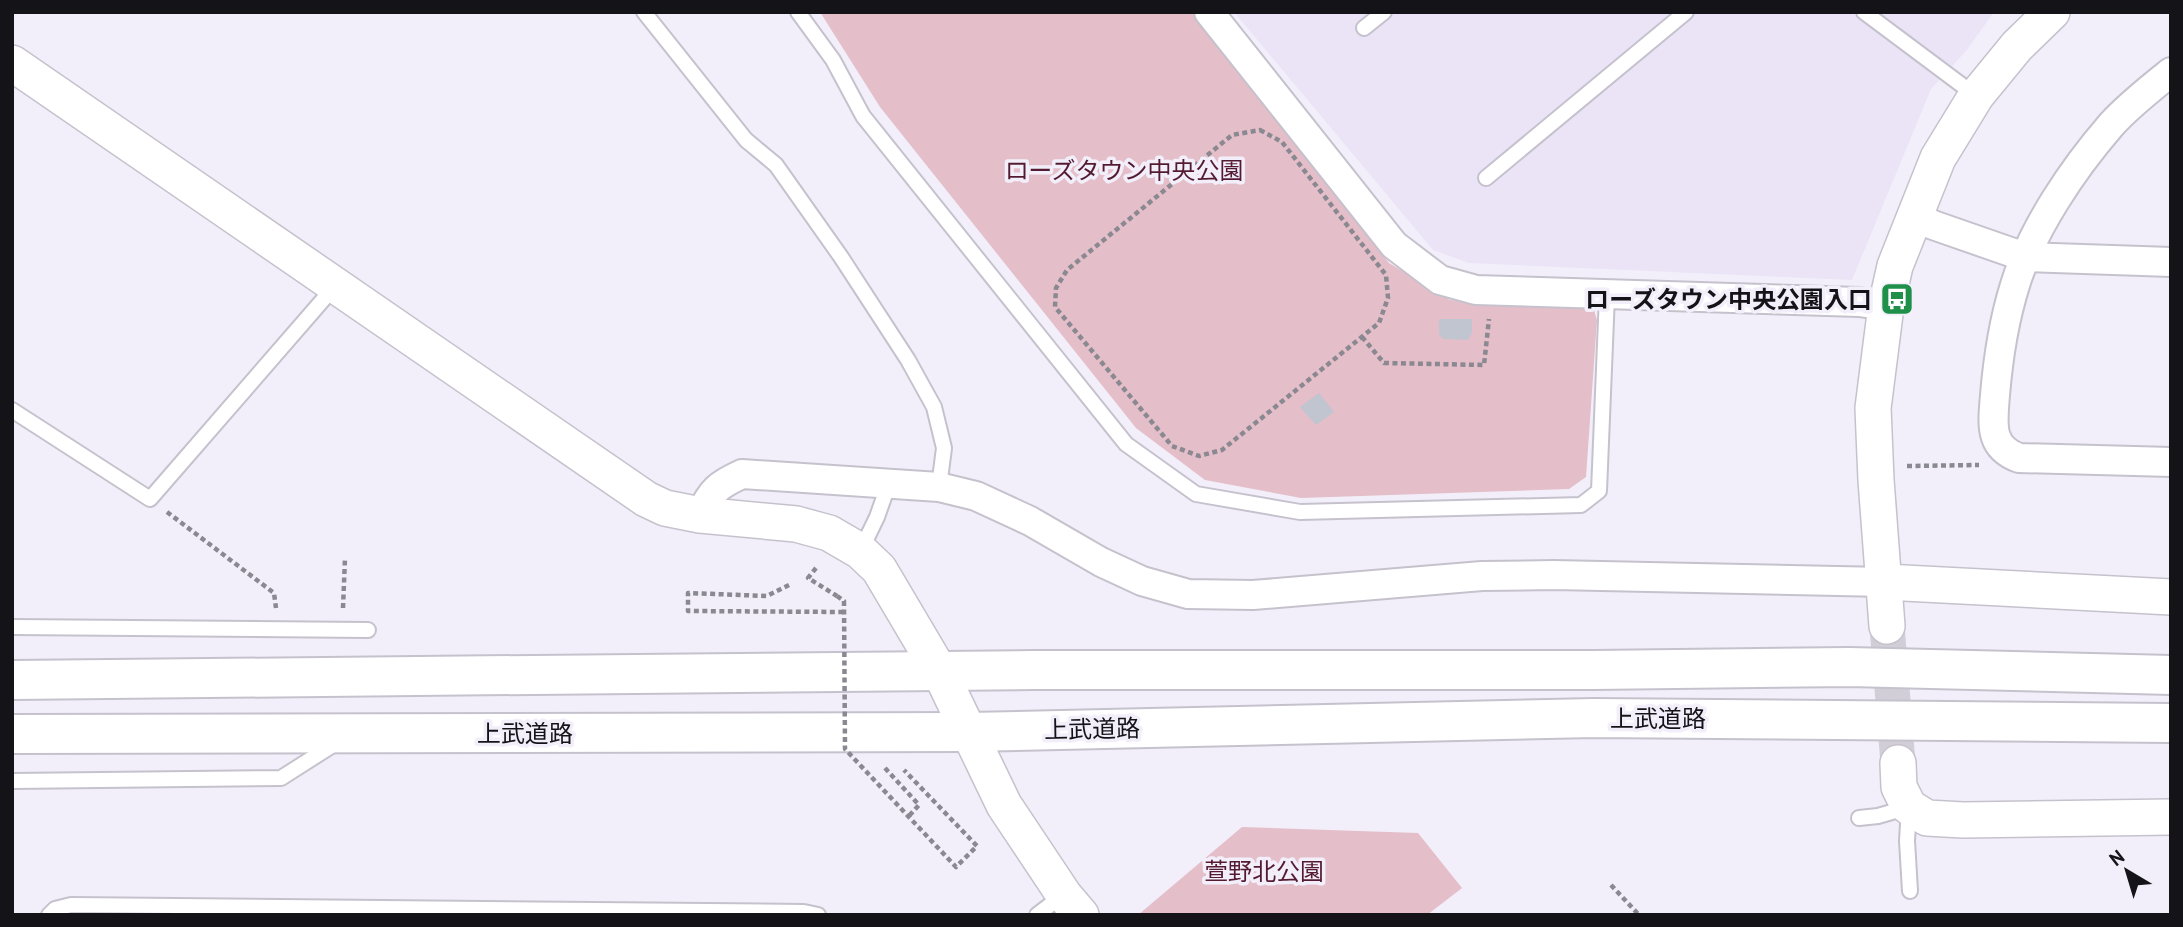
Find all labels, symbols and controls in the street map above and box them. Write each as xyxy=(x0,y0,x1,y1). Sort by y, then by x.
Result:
park label: ローズタウン中央公園 xyxy=(1005,155,1243,186)
bus stop icon: ローズタウン中央公園入口 xyxy=(1878,280,1916,318)
place label: ローズタウン中央公園入口 xyxy=(1585,284,1872,315)
street label: 上武道路 xyxy=(1610,703,1706,734)
street label: 上武道路 xyxy=(1044,713,1140,745)
street label: 上武道路 xyxy=(477,718,573,749)
north arrow xyxy=(2092,836,2162,906)
text: N xyxy=(2104,844,2129,871)
park label: 萱野北公園 xyxy=(1204,856,1324,887)

